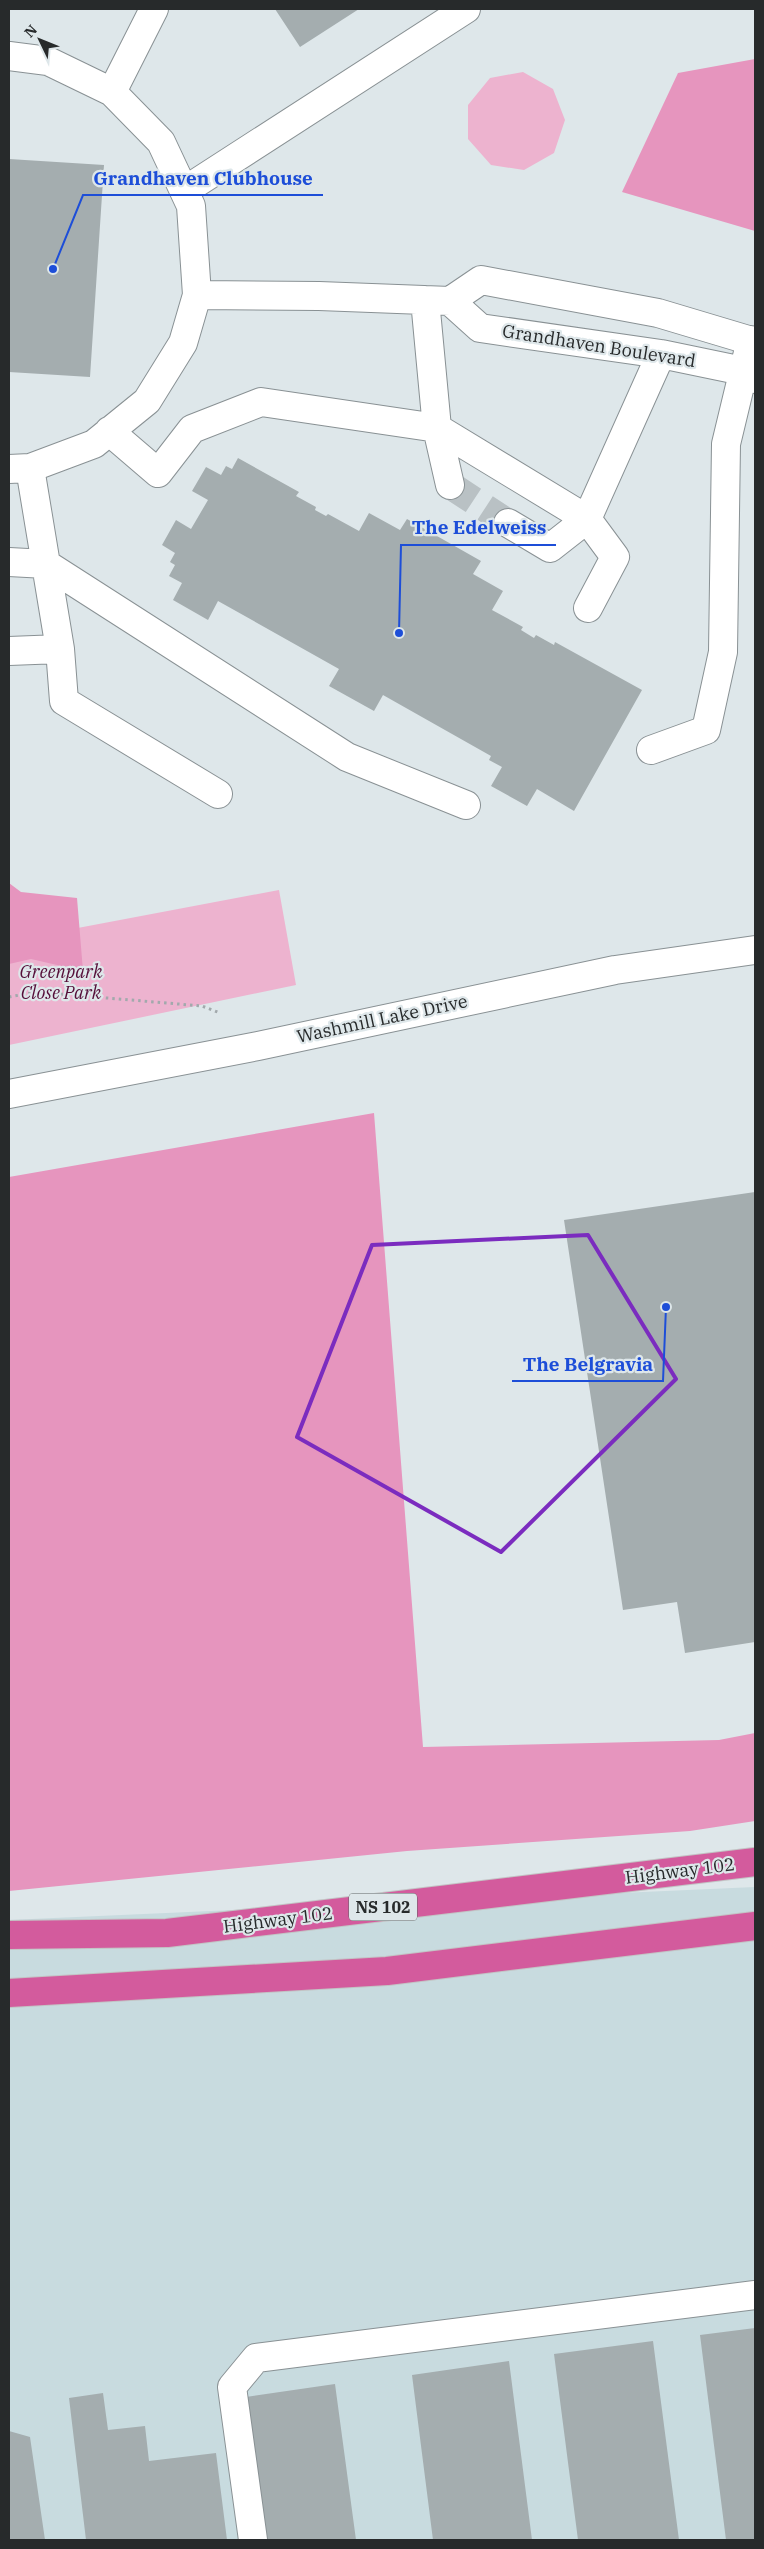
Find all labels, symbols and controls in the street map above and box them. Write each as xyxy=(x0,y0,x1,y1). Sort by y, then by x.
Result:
north arrow xyxy=(15,15,65,65)
text: N xyxy=(20,21,41,41)
callout: Grandhaven Clubhouse xyxy=(83,161,323,195)
text: Grandhaven Clubhouse xyxy=(93,166,313,190)
street label: Grandhaven Boulevard xyxy=(501,319,697,372)
callout: The Edelweiss xyxy=(401,511,556,545)
text: The Edelweiss xyxy=(412,515,546,539)
park label: Greenpark Close Park xyxy=(20,960,103,1004)
street label: Washmill Lake Drive xyxy=(294,989,469,1048)
callout: The Belgravia xyxy=(512,1347,663,1381)
text: The Belgravia xyxy=(523,1352,653,1376)
street label: Highway 102 xyxy=(624,1852,736,1889)
road number: NS 102 xyxy=(349,1894,417,1920)
street label: Highway 102 xyxy=(222,1901,334,1938)

